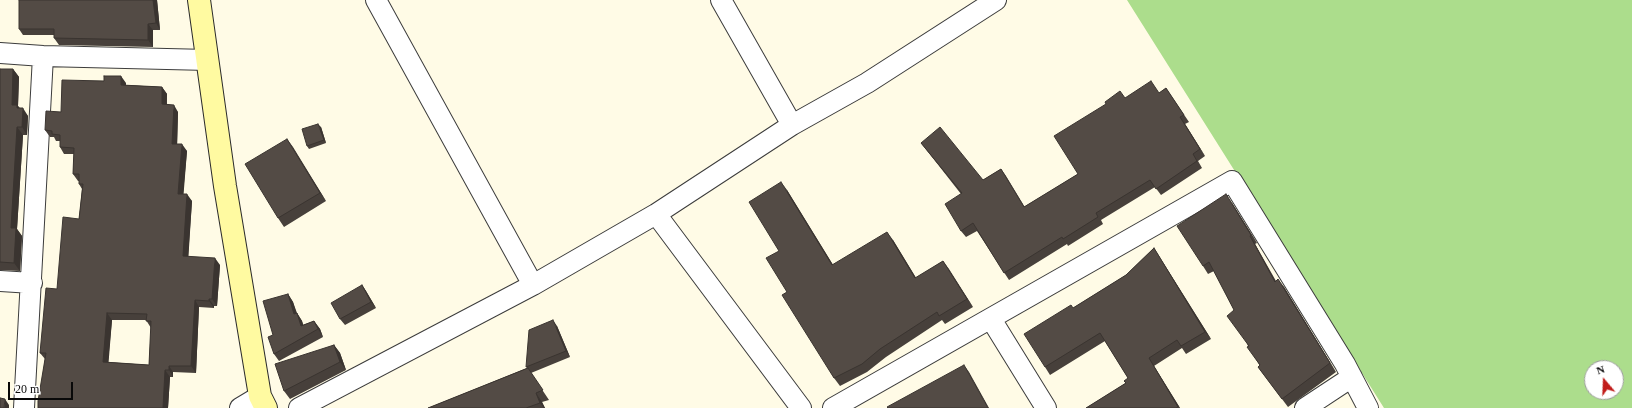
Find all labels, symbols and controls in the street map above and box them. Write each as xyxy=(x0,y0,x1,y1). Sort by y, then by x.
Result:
north arrow xyxy=(1584,360,1624,400)
text: N xyxy=(1595,363,1606,377)
scale bar xyxy=(10,374,75,400)
text: 20 m xyxy=(15,382,39,396)

